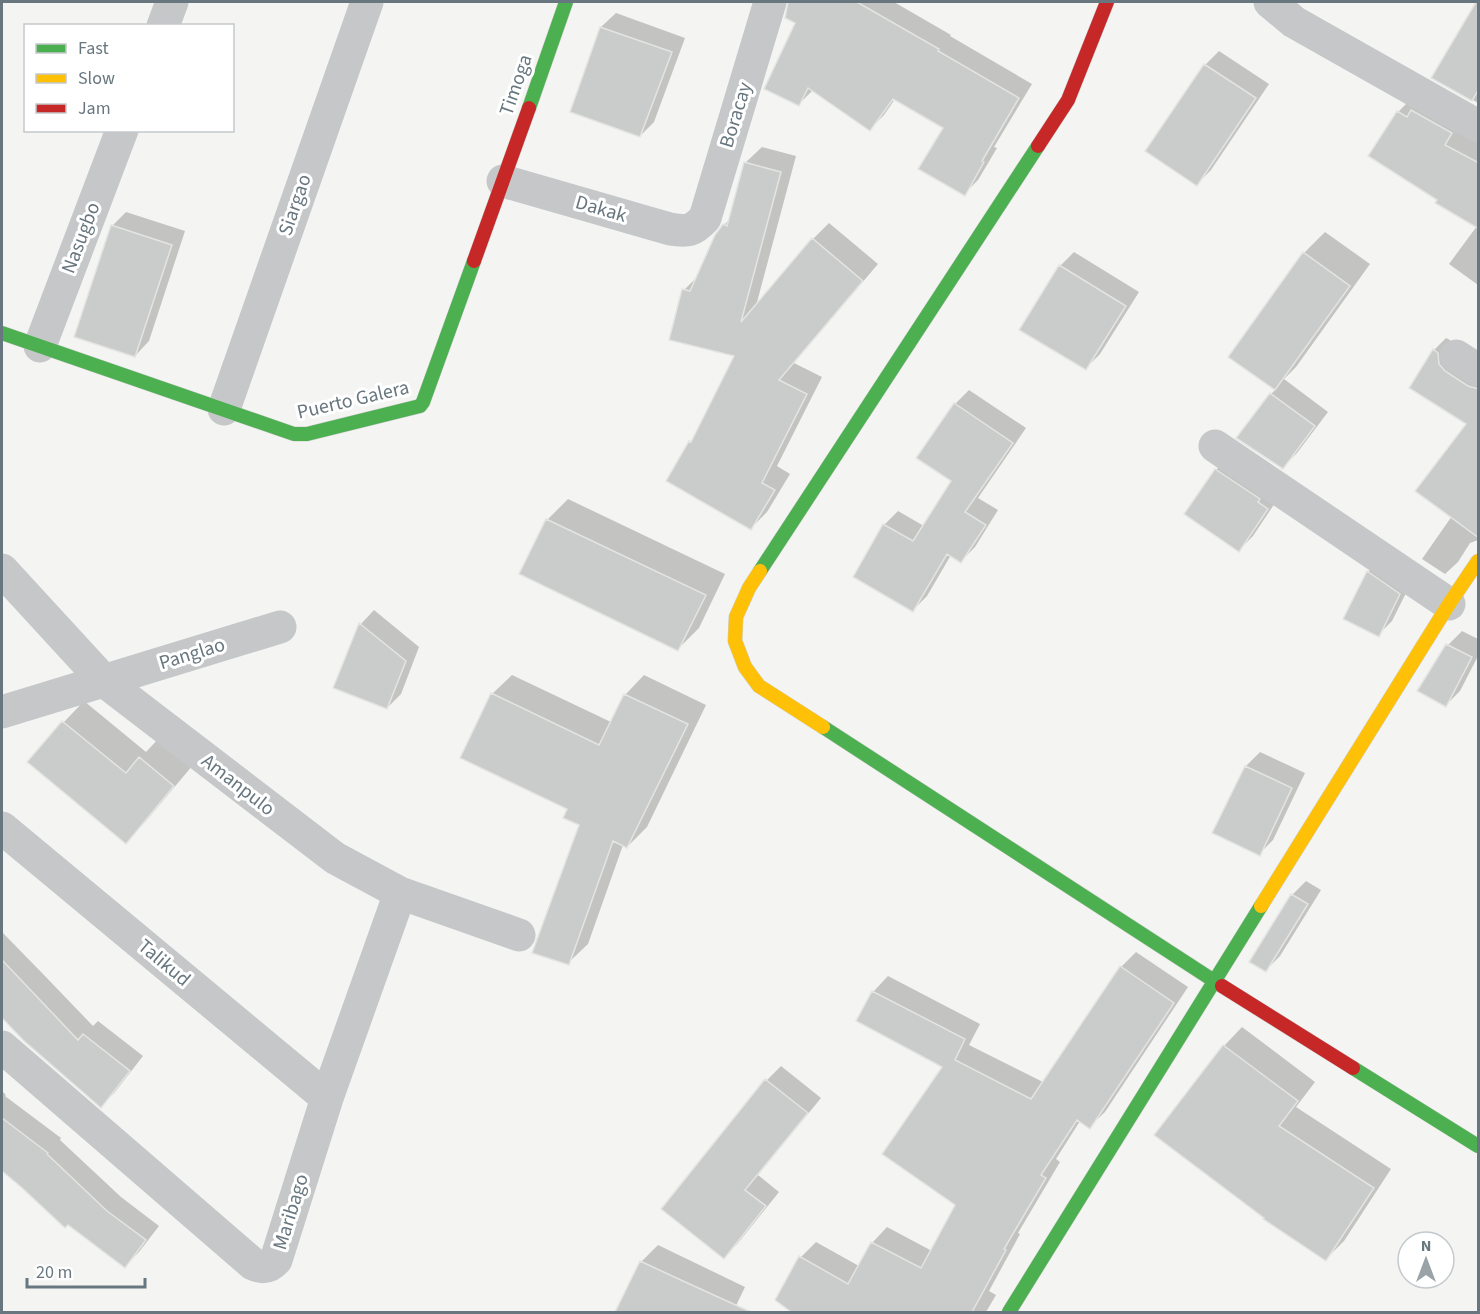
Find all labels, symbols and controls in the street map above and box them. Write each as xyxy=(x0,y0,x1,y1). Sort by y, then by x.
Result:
legend xyxy=(24,24,234,132)
text: Fast xyxy=(78,36,109,61)
street label: Timoga xyxy=(493,51,539,119)
text: Slow xyxy=(78,66,115,91)
street label: Boracay xyxy=(713,78,759,151)
text: Jam xyxy=(78,96,111,121)
street label: Siargao xyxy=(271,171,319,239)
street label: Dakak xyxy=(572,188,630,230)
street label: Nasugbo xyxy=(55,198,107,278)
street label: Puerto Galera xyxy=(294,373,412,427)
street label: Panglao xyxy=(156,631,228,677)
street label: Amanpulo xyxy=(195,747,281,823)
street label: Talikud xyxy=(132,933,196,993)
street label: Maribago xyxy=(266,1171,316,1253)
north arrow xyxy=(1396,1230,1456,1290)
text: N xyxy=(1421,1235,1431,1257)
scale bar xyxy=(27,1251,146,1289)
text: 20 m xyxy=(36,1260,72,1285)

